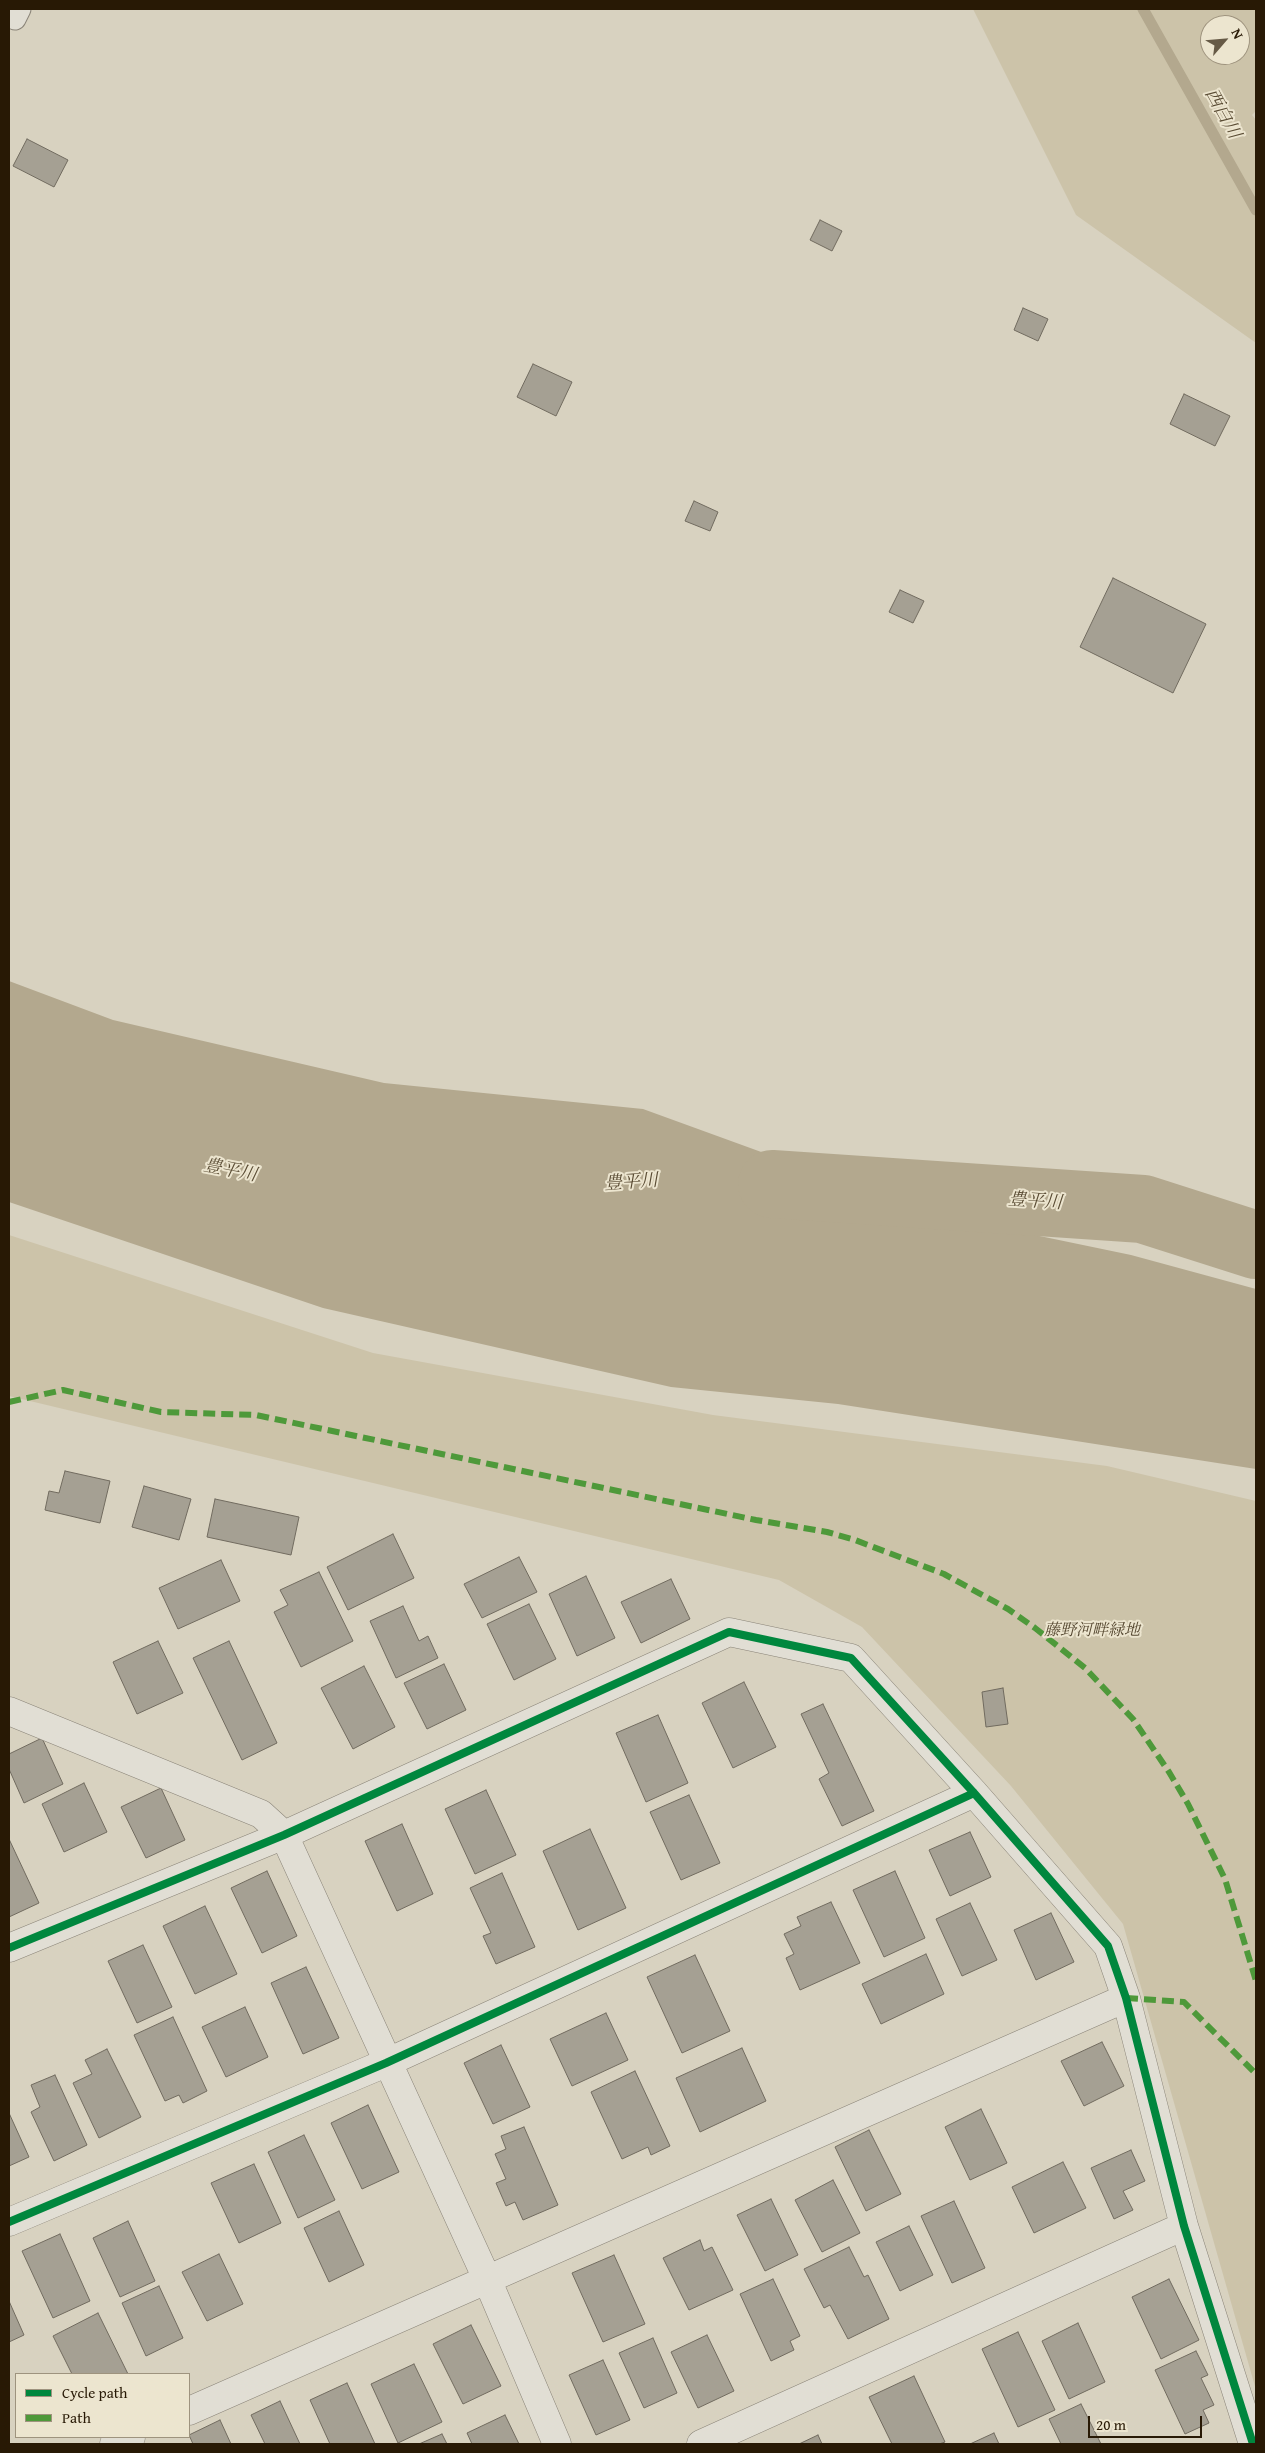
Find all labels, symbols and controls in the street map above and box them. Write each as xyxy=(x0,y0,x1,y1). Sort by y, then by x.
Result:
north arrow xyxy=(1200,15,1250,65)
text: N xyxy=(1226,25,1249,42)
water label: 西白川 xyxy=(1199,85,1245,143)
water label: 豊平川 xyxy=(201,1155,259,1187)
water label: 豊平川 xyxy=(603,1170,659,1196)
water label: 豊平川 xyxy=(1007,1189,1063,1215)
park label: 藤野河畔緑地 xyxy=(1044,1621,1140,1641)
legend xyxy=(15,2373,190,2438)
text: Cycle path xyxy=(62,2382,128,2403)
scale bar xyxy=(1090,2406,1204,2438)
text: Path xyxy=(62,2407,91,2428)
text: 20 m xyxy=(1096,2414,1126,2435)

